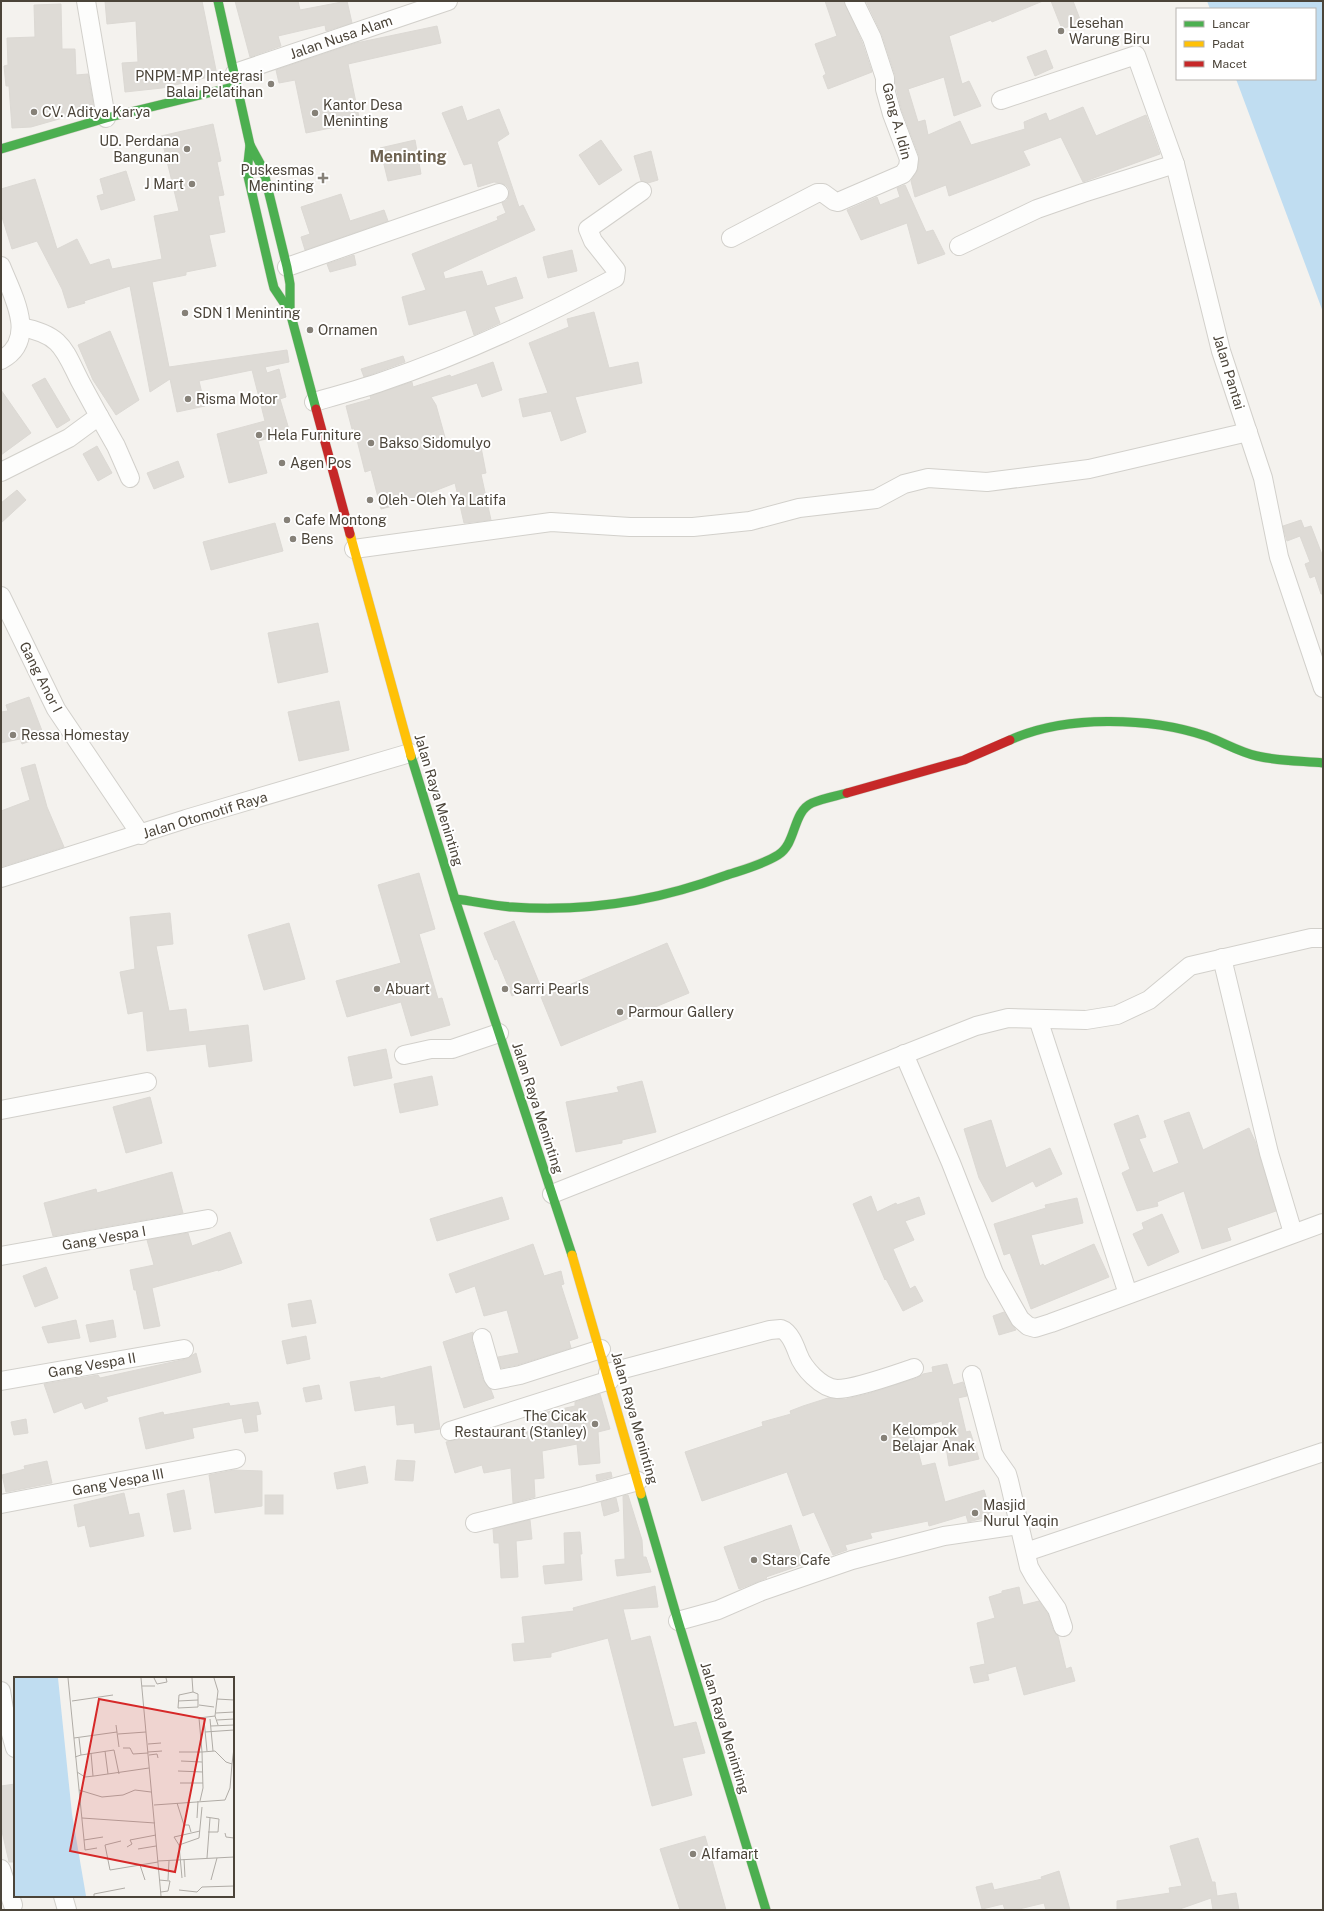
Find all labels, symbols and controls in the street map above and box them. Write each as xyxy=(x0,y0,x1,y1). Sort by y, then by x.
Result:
legend xyxy=(1176,8,1316,80)
street label: Jalan Nusa Alam xyxy=(288,12,394,62)
place label: Lesehan Warung Biru xyxy=(1069,15,1150,47)
text: Lancar xyxy=(1212,17,1250,31)
marker: Lesehan Warung Biru xyxy=(1056,26,1066,36)
text: Padat xyxy=(1212,37,1245,51)
text: Macet xyxy=(1212,57,1247,71)
place label: PNPM-MP Integrasi Balai Pelatihan xyxy=(135,68,263,100)
marker: PNPM-MP Integrasi Balai Pelatihan xyxy=(266,79,276,89)
street label: Gang A. Idin xyxy=(879,81,915,161)
place label: Kantor Desa Meninting xyxy=(323,97,402,129)
place label: CV. Aditya Karya xyxy=(42,104,150,120)
marker: CV. Aditya Karya xyxy=(29,107,39,117)
marker: Kantor Desa Meninting xyxy=(310,108,320,118)
place label: UD. Perdana Bangunan xyxy=(99,133,179,165)
marker: UD. Perdana Bangunan xyxy=(182,144,192,154)
district label: Meninting xyxy=(369,147,447,166)
place label: Puskesmas Meninting xyxy=(241,162,314,194)
marker: Puskesmas Meninting xyxy=(317,172,329,184)
place label: J Mart xyxy=(144,176,184,192)
marker: J Mart xyxy=(187,179,197,189)
place label: SDN 1 Meninting xyxy=(193,305,301,321)
marker: SDN 1 Meninting xyxy=(180,308,190,318)
place label: Ornamen xyxy=(318,322,378,338)
marker: Ornamen xyxy=(305,325,315,335)
street label: Jalan Pantai xyxy=(1210,333,1248,411)
place label: Risma Motor xyxy=(196,391,278,407)
marker: Risma Motor xyxy=(183,394,193,404)
place label: Hela Furniture xyxy=(267,427,361,443)
marker: Hela Furniture xyxy=(254,430,264,440)
place label: Bakso Sidomulyo xyxy=(379,435,491,451)
marker: Bakso Sidomulyo xyxy=(366,438,376,448)
place label: Agen Pos xyxy=(290,455,351,471)
marker: Agen Pos xyxy=(277,458,287,468)
place label: Oleh - Oleh Ya Latifa xyxy=(378,492,506,508)
marker: Oleh - Oleh Ya Latifa xyxy=(365,495,375,505)
place label: Cafe Montong xyxy=(295,512,387,528)
marker: Cafe Montong xyxy=(282,515,292,525)
place label: Bens xyxy=(301,531,333,547)
marker: Bens xyxy=(288,534,298,544)
street label: Gang Anor I xyxy=(16,639,66,715)
place label: Ressa Homestay xyxy=(21,727,130,743)
marker: Ressa Homestay xyxy=(8,730,18,740)
street label: Jalan Raya Meninting xyxy=(411,732,467,868)
street label: Jalan Otomotif Raya xyxy=(141,788,269,842)
place label: Abuart xyxy=(385,981,430,997)
place label: Sarri Pearls xyxy=(513,981,589,997)
marker: Abuart xyxy=(372,984,382,994)
marker: Sarri Pearls xyxy=(500,984,510,994)
place label: Parmour Gallery xyxy=(628,1004,735,1020)
marker: Parmour Gallery xyxy=(615,1007,625,1017)
street label: Jalan Raya Meninting xyxy=(509,1040,567,1176)
street label: Gang Vespa I xyxy=(61,1223,147,1253)
street label: Gang Vespa II xyxy=(47,1349,137,1381)
street label: Jalan Raya Meninting xyxy=(608,1350,662,1486)
place label: The Cicak Restaurant (Stanley) xyxy=(454,1408,587,1440)
marker: The Cicak Restaurant (Stanley) xyxy=(590,1419,600,1429)
place label: Kelompok Belajar Anak xyxy=(892,1422,975,1454)
marker: Kelompok Belajar Anak xyxy=(879,1433,889,1443)
street label: Gang Vespa III xyxy=(71,1465,165,1499)
place label: Masjid Nurul Yaqin xyxy=(983,1497,1059,1529)
marker: Masjid Nurul Yaqin xyxy=(970,1508,980,1518)
place label: Stars Cafe xyxy=(762,1552,831,1568)
marker: Stars Cafe xyxy=(749,1555,759,1565)
street label: Jalan Raya Meninting xyxy=(697,1660,753,1796)
inset map xyxy=(14,1677,234,1897)
place label: Alfamart xyxy=(701,1846,759,1862)
marker: Alfamart xyxy=(688,1849,698,1859)

